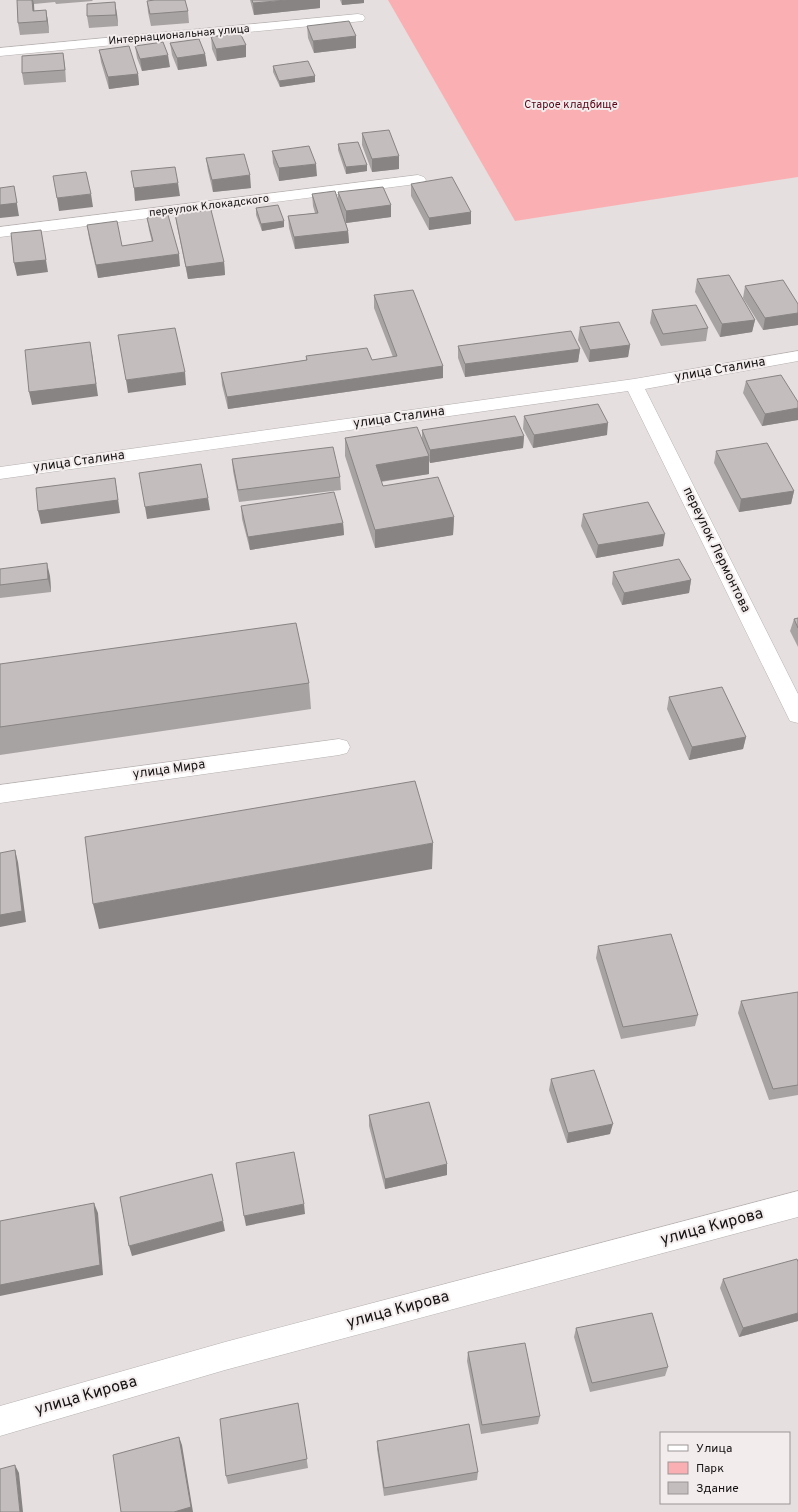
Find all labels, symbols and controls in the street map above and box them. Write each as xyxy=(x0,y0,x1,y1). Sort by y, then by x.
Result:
street label: Интернациональная улица xyxy=(108,22,250,48)
park label: Старое кладбище xyxy=(524,98,618,112)
street label: переулок Клокадского xyxy=(148,192,270,220)
street label: улица Сталина xyxy=(673,354,767,386)
street label: улица Сталина xyxy=(352,404,446,432)
street label: улица Сталина xyxy=(32,448,126,476)
street label: переулок Лермонтова xyxy=(679,485,753,615)
street label: улица Мира xyxy=(132,757,206,783)
street label: улица Кирова xyxy=(658,1204,766,1250)
street label: улица Кирова xyxy=(344,1287,452,1333)
street label: улица Кирова xyxy=(33,1372,139,1420)
legend xyxy=(660,1432,790,1504)
text: Улица xyxy=(696,1441,732,1457)
text: Парк xyxy=(696,1461,724,1477)
text: Здание xyxy=(696,1481,739,1497)

